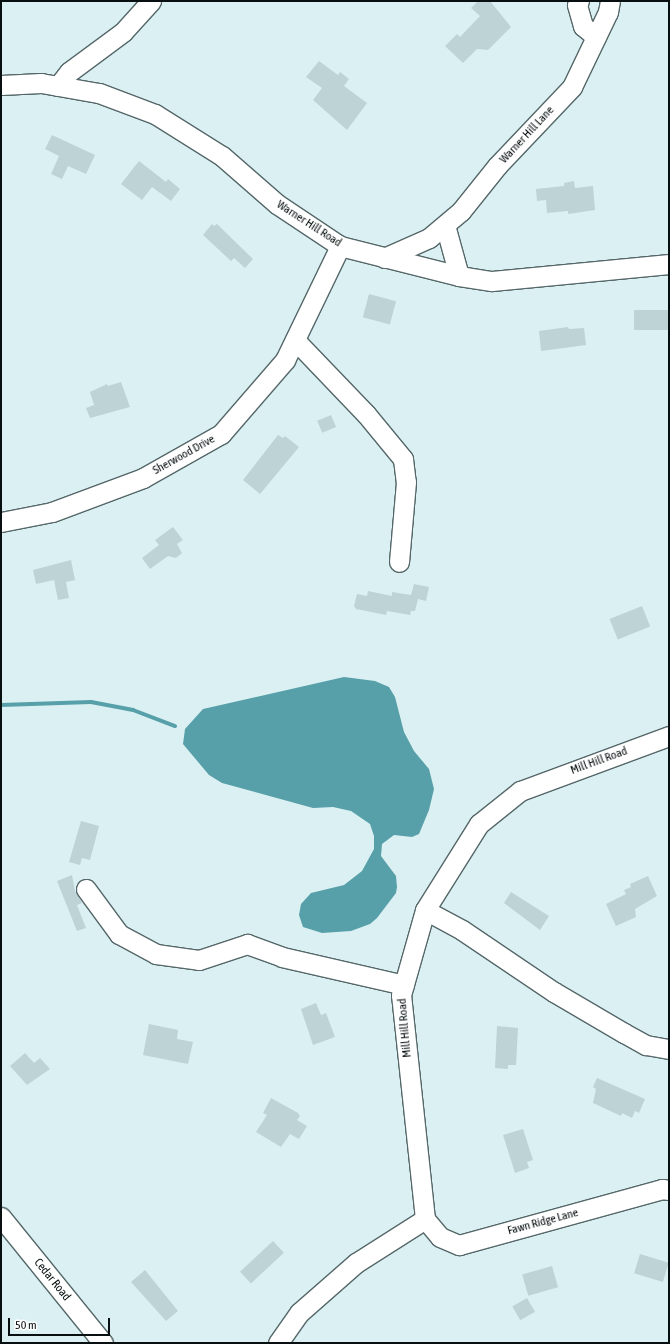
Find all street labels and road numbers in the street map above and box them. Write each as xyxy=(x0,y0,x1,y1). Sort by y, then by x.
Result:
street label: Warner Hill Lane xyxy=(497,103,557,167)
street label: Warner Hill Road xyxy=(274,198,344,250)
street label: Sherwood Drive xyxy=(150,432,218,478)
street label: Mill Hill Road xyxy=(569,744,629,778)
street label: Mill Hill Road xyxy=(395,998,415,1058)
street label: Fawn Ridge Lane xyxy=(506,1206,580,1238)
street label: Cedar Road xyxy=(31,1256,73,1304)

